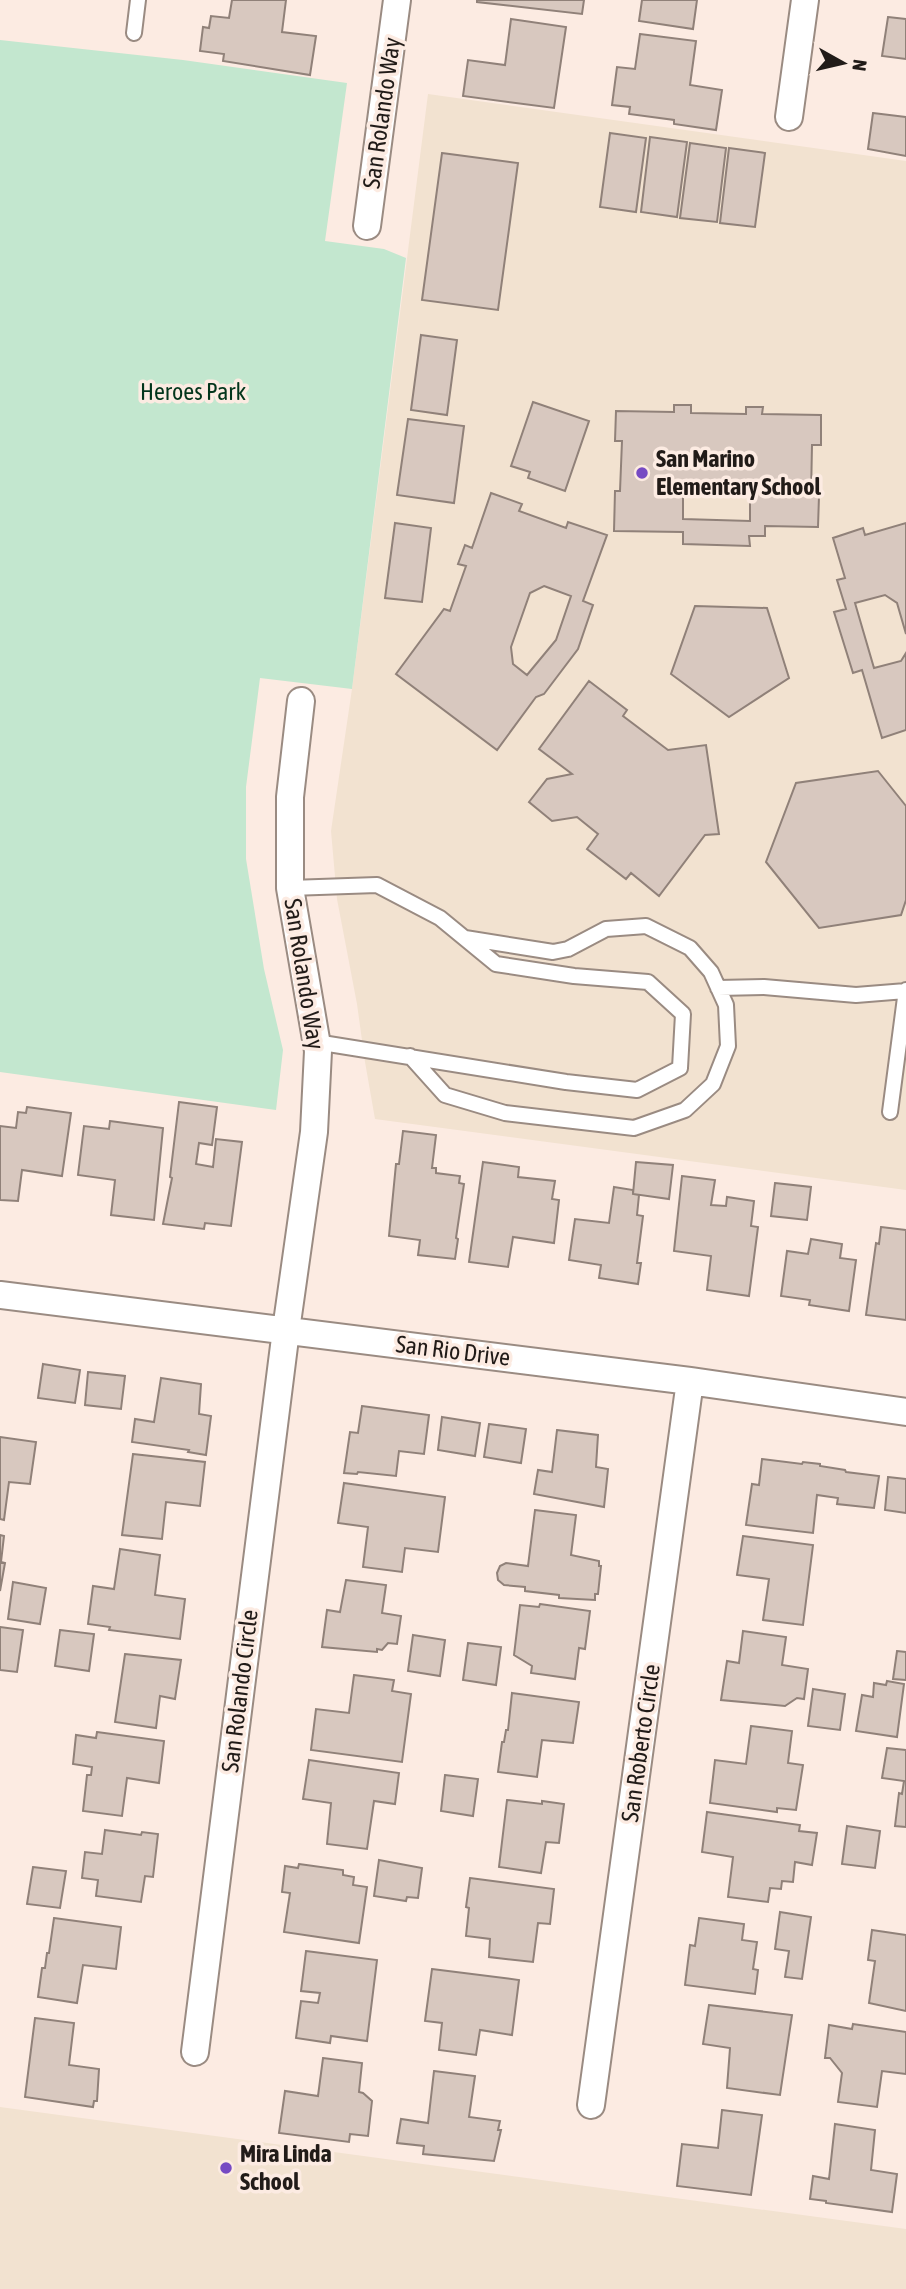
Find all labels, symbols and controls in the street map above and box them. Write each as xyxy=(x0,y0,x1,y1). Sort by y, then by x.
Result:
north arrow xyxy=(808,28,878,98)
street label: San Rolando Way xyxy=(358,36,405,190)
text: N xyxy=(848,58,872,72)
park label: Heroes Park xyxy=(140,378,246,405)
place label: San Marino Elementary School xyxy=(656,445,822,500)
marker: San Marino Elementary School xyxy=(634,465,650,481)
street label: San Rolando Way xyxy=(279,897,330,1051)
street label: San Rio Drive xyxy=(394,1330,512,1371)
street label: San Rolando Circle xyxy=(216,1608,263,1774)
street label: San Roberto Circle xyxy=(616,1662,665,1824)
place label: Mira Linda School xyxy=(240,2140,332,2195)
marker: Mira Linda School xyxy=(218,2160,234,2176)

